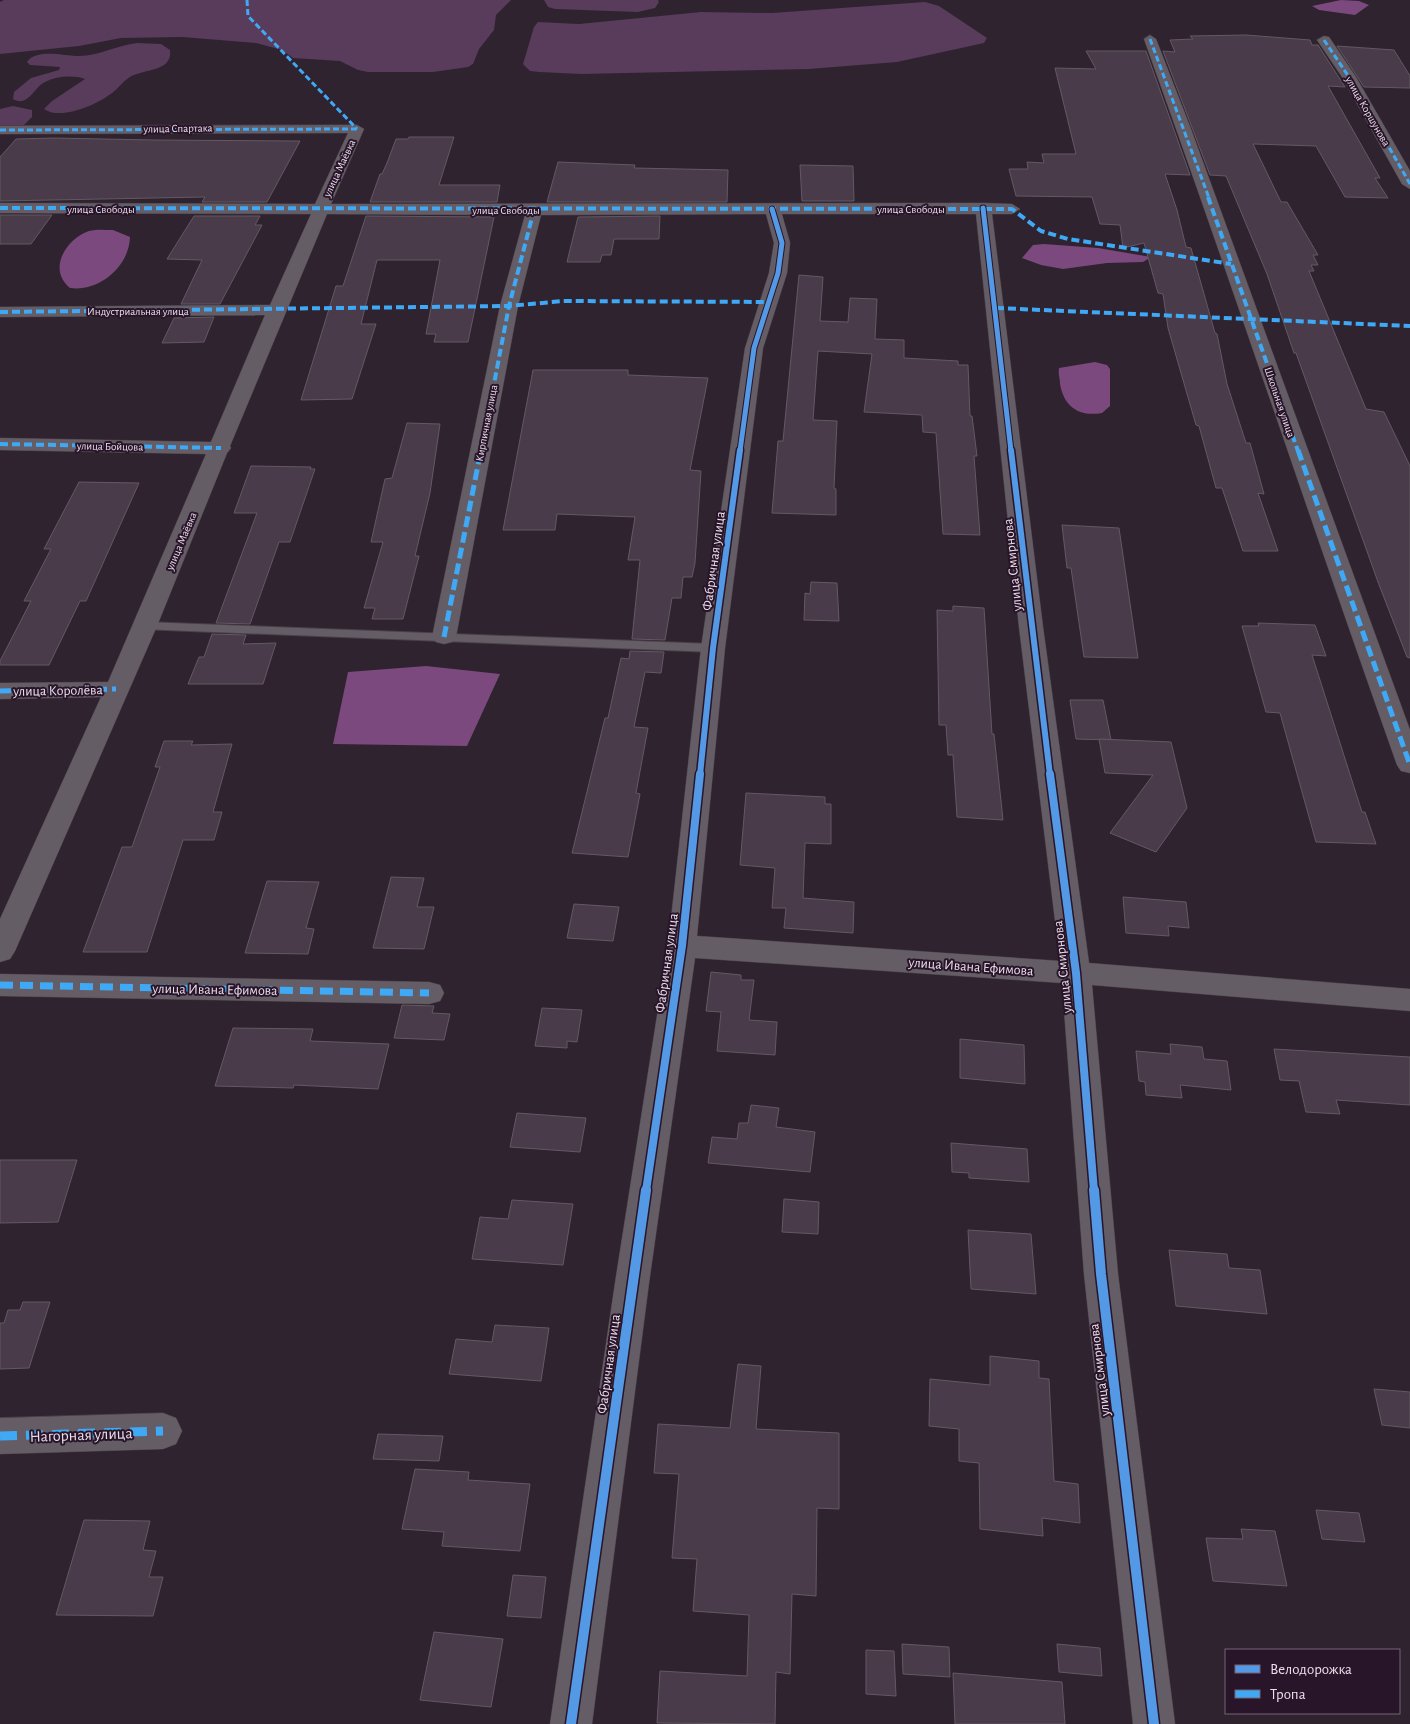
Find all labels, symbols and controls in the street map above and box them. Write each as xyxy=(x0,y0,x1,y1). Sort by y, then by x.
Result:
street label: улица Коршунова xyxy=(1343,74,1392,148)
street label: улица Спартака xyxy=(142,122,213,135)
street label: улица Маёвка xyxy=(321,138,358,199)
street label: улица Свободы xyxy=(66,204,135,215)
street label: улица Свободы xyxy=(876,204,945,215)
street label: улица Свободы xyxy=(471,205,540,216)
street label: Индустриальная улица xyxy=(87,306,189,317)
street label: Школьная улица xyxy=(1262,366,1297,439)
street label: Кирпичная улица xyxy=(474,384,499,462)
street label: улица Бойцова xyxy=(76,440,143,453)
street label: Фабричная улица xyxy=(700,510,728,612)
street label: улица Маёвка xyxy=(164,511,199,573)
street label: улица Смирнова xyxy=(1001,517,1025,613)
street label: улица Королёва xyxy=(12,683,104,699)
street label: Фабричная улица xyxy=(653,912,681,1014)
street label: улица Смирнова xyxy=(1051,919,1075,1015)
street label: улица Ивана Ефимова xyxy=(907,956,1034,978)
street label: улица Ивана Ефимова xyxy=(151,982,278,998)
street label: Фабричная улица xyxy=(595,1313,623,1415)
street label: улица Смирнова xyxy=(1087,1322,1113,1418)
street label: Нагорная улица xyxy=(29,1425,133,1446)
legend xyxy=(1225,1649,1400,1714)
text: Велодорожка xyxy=(1270,1662,1352,1677)
text: Тропа xyxy=(1270,1687,1306,1702)

